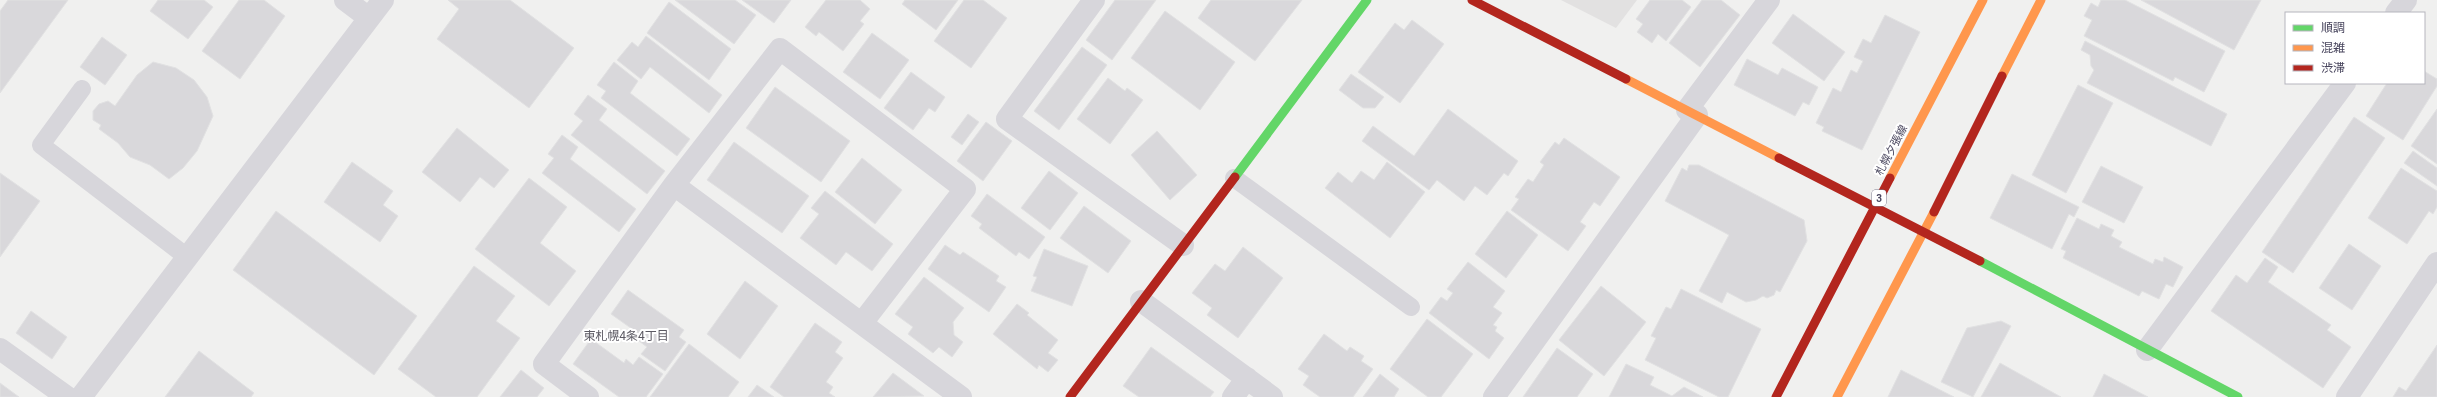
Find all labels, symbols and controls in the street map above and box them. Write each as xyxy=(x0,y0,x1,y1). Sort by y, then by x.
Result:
legend xyxy=(2285,12,2425,84)
text: 順調 xyxy=(2321,21,2345,35)
text: 混雑 xyxy=(2321,41,2345,55)
text: 渋滞 xyxy=(2321,61,2345,75)
street label: 札幌夕張線 xyxy=(1873,123,1910,178)
road number: 3 xyxy=(1872,190,1886,206)
district label: 東札幌4条4丁目 xyxy=(583,329,669,343)

